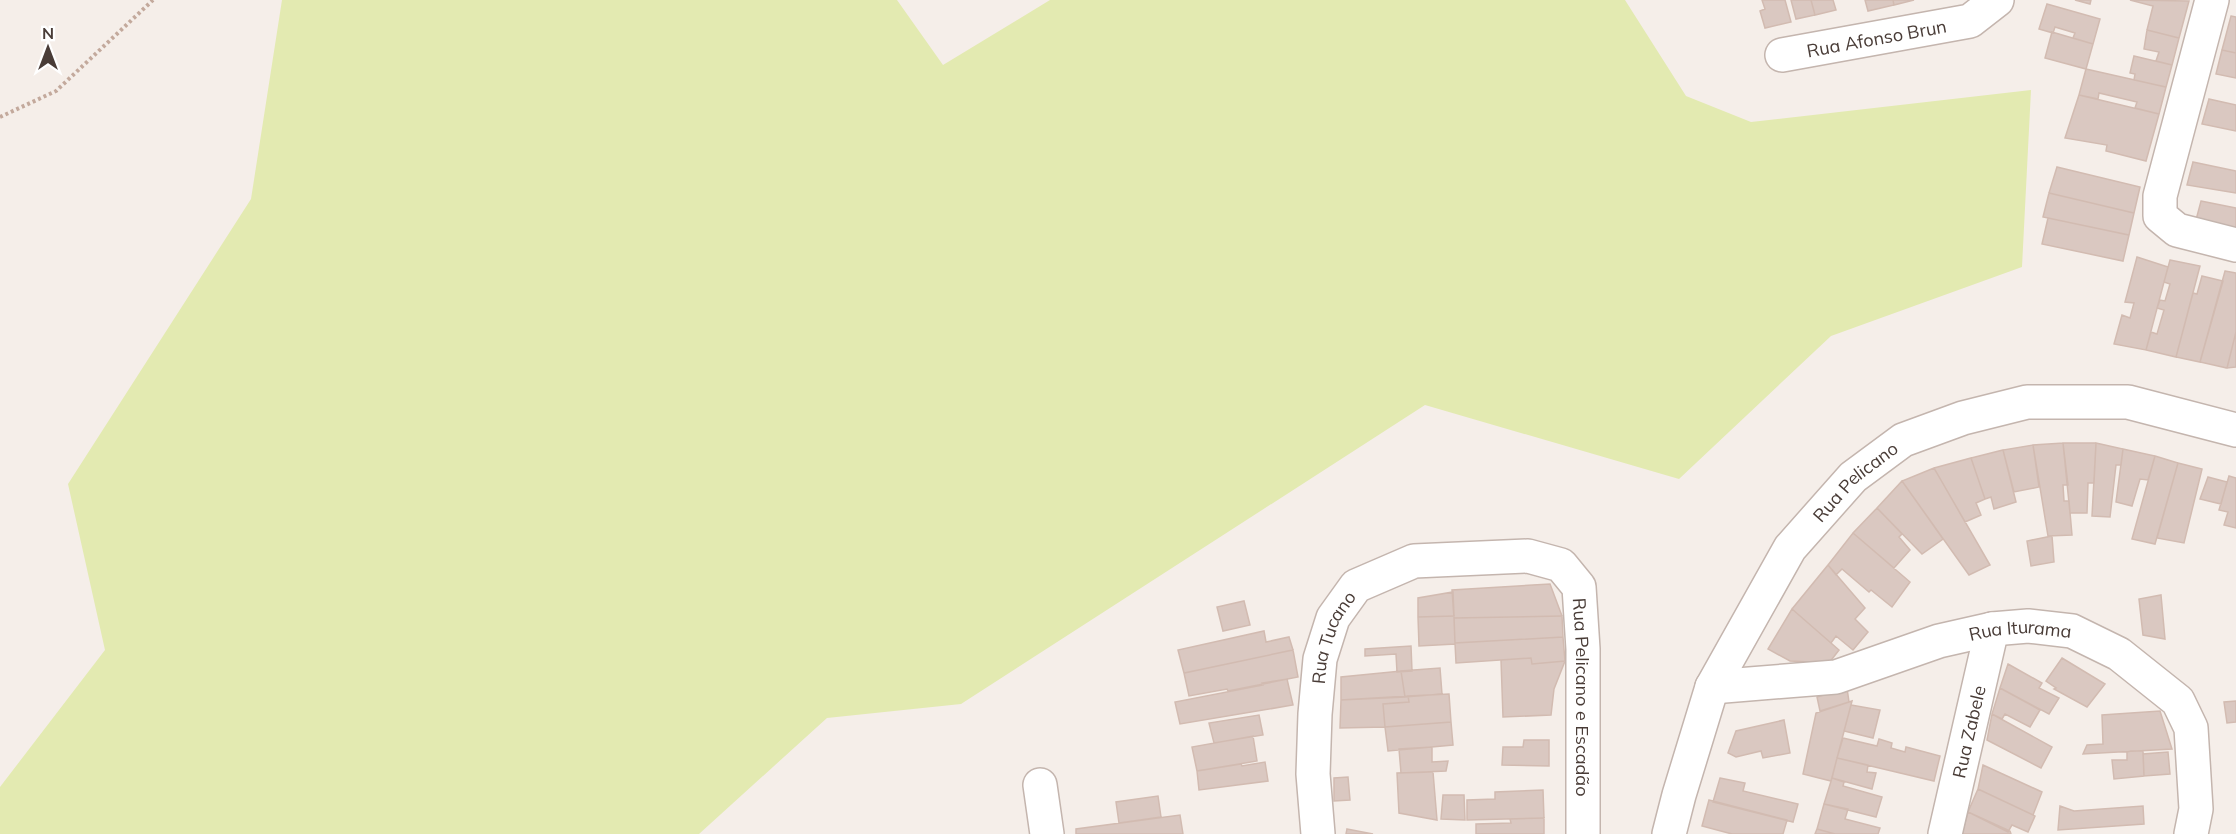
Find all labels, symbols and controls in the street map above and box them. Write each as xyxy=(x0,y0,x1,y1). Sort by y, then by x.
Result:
street label: Rua Afonso Brun xyxy=(1805,14,1948,62)
north arrow xyxy=(18,18,78,78)
text: N xyxy=(42,23,54,43)
street label: Rua Pelicano xyxy=(1807,436,1902,526)
street label: Rua Tucano xyxy=(1306,586,1360,685)
street label: Rua Pelicano e Escadão xyxy=(1568,597,1595,796)
street label: Rua Iturama xyxy=(1966,615,2073,645)
street label: Rua Zabele xyxy=(1947,683,1990,780)

